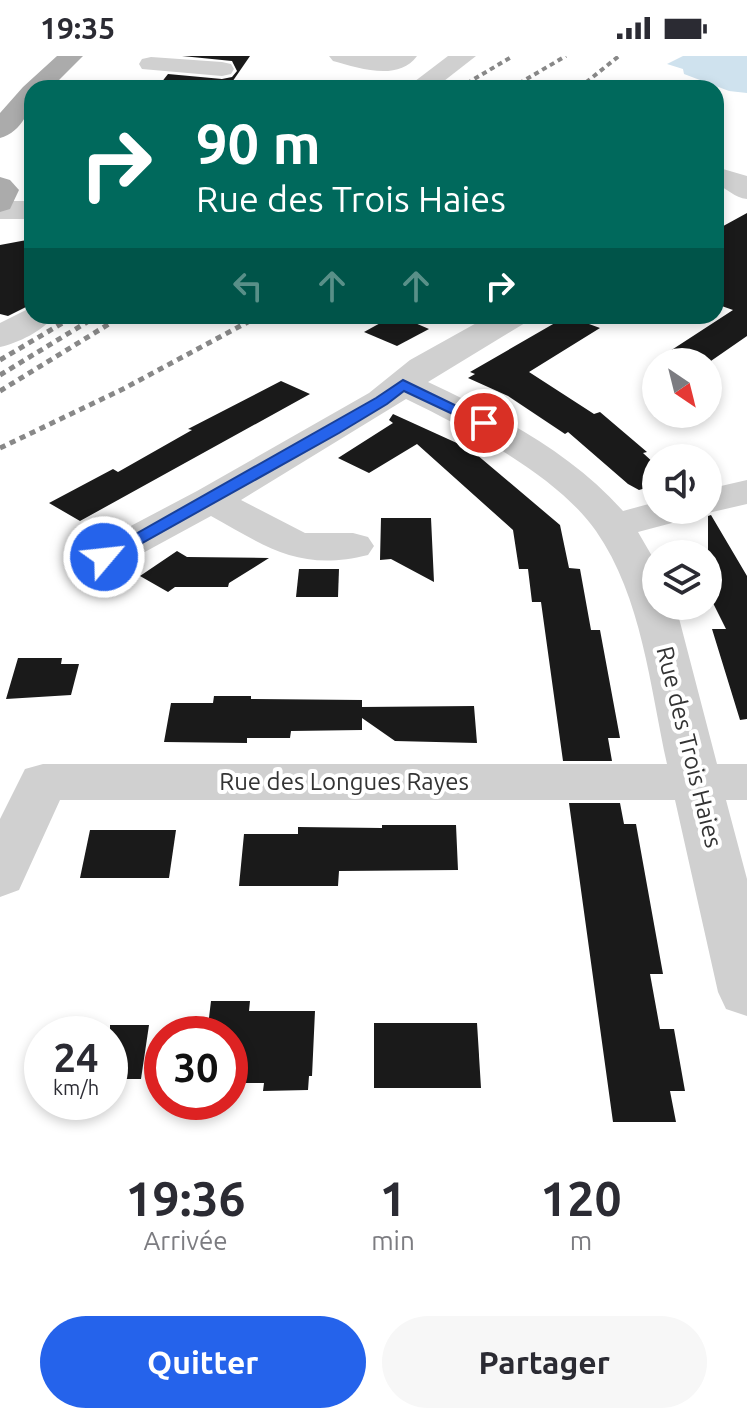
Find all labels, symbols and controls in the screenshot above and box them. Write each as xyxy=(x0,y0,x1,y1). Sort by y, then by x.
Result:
text: 19:35 xyxy=(40,11,115,45)
icon: right xyxy=(64,112,168,216)
text: 90 m xyxy=(196,112,321,175)
text: Rue des Trois Haies xyxy=(196,178,506,219)
icon: left xyxy=(226,264,270,308)
icon: ahead xyxy=(310,264,354,308)
icon: ahead xyxy=(394,264,438,308)
icon: right xyxy=(478,264,522,308)
north arrow xyxy=(642,348,722,428)
map controls xyxy=(642,348,722,620)
pin xyxy=(450,389,518,457)
icon: arrive xyxy=(462,401,506,445)
button: sound xyxy=(642,444,722,524)
position arrow xyxy=(62,515,146,599)
button: layers xyxy=(642,540,722,620)
street label: Rue des Trois Haies xyxy=(651,643,728,850)
street label: Rue des Longues Rayes xyxy=(219,768,469,795)
speed limit sign: 30 xyxy=(144,1016,248,1120)
text: 24 xyxy=(53,1035,99,1080)
text: km/h xyxy=(53,1076,99,1099)
text: 19:36 xyxy=(126,1171,246,1225)
text: 1 xyxy=(379,1171,406,1225)
text: 120 xyxy=(540,1171,621,1225)
text: Arrivée xyxy=(143,1226,228,1255)
text: min xyxy=(371,1226,415,1255)
text: m xyxy=(570,1226,592,1255)
button: Quitter xyxy=(40,1316,366,1408)
button: Partager xyxy=(382,1316,707,1408)

